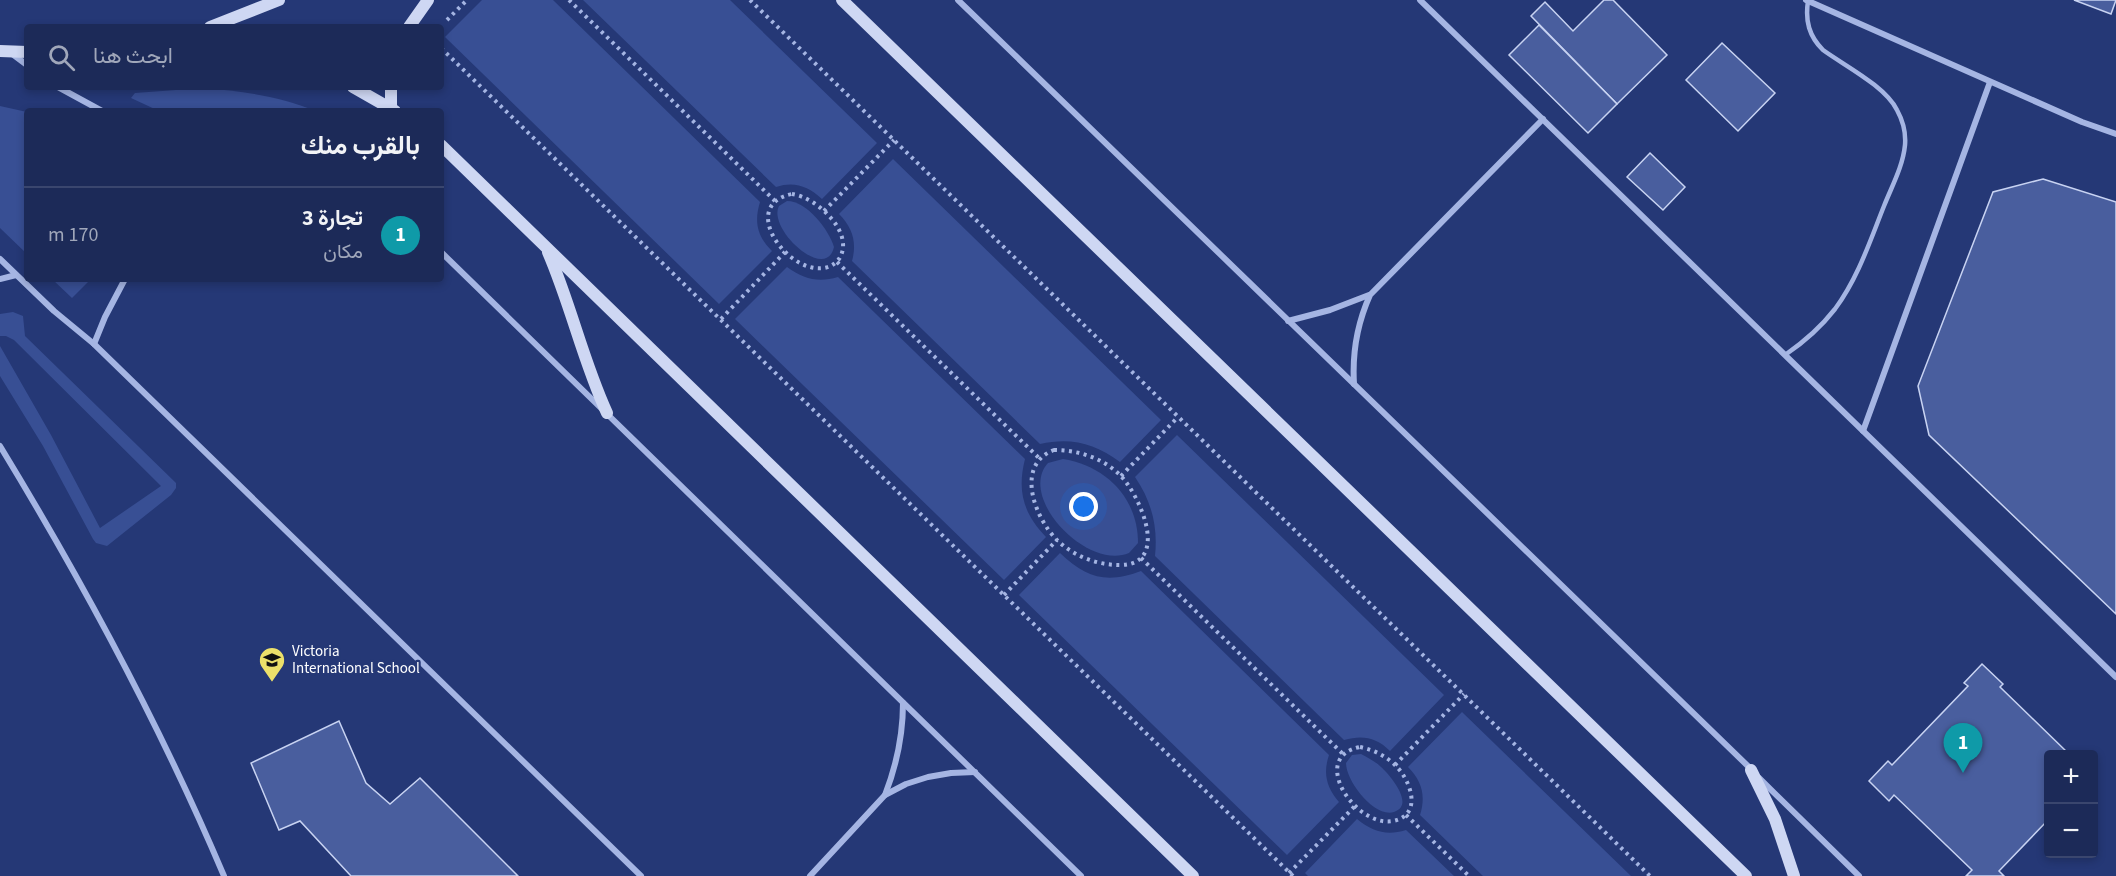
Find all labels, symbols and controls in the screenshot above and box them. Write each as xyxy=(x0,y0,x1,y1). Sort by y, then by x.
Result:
search box xyxy=(24,24,444,90)
text: ابحث هنا xyxy=(93,40,173,72)
icon: search xyxy=(45,41,78,74)
text: بالقرب منك xyxy=(301,127,420,164)
text: تجارة 3 xyxy=(302,202,363,234)
text: 170 m xyxy=(48,221,98,249)
text: 1 xyxy=(395,221,406,249)
text: مكان xyxy=(323,238,363,266)
your location xyxy=(1069,492,1098,521)
place label: Victoria International School xyxy=(292,641,420,679)
school or university icon: Victoria International School xyxy=(257,645,287,683)
pin: 1 xyxy=(1944,724,1982,773)
map controls xyxy=(2044,750,2098,858)
button: + xyxy=(2044,750,2098,804)
button: − xyxy=(2044,804,2098,858)

